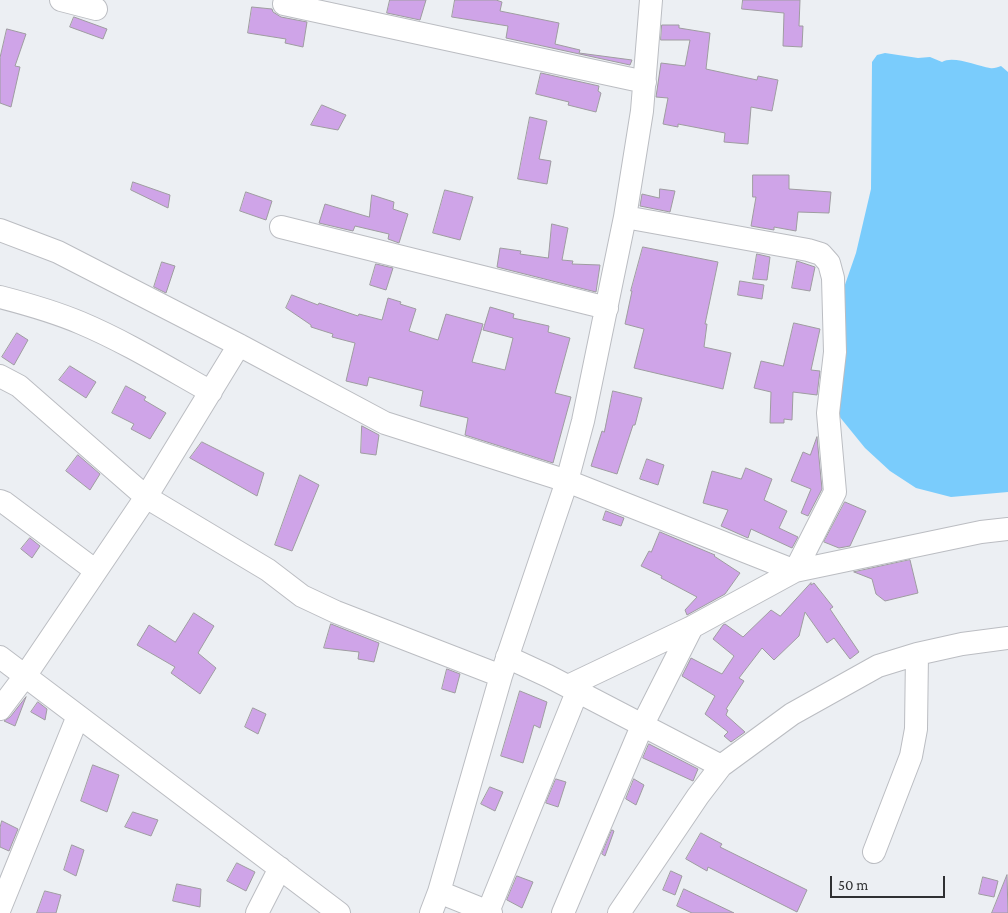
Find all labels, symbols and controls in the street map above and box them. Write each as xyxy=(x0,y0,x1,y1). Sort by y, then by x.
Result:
scale bar xyxy=(833,866,948,898)
text: 50 m xyxy=(838,877,868,893)

